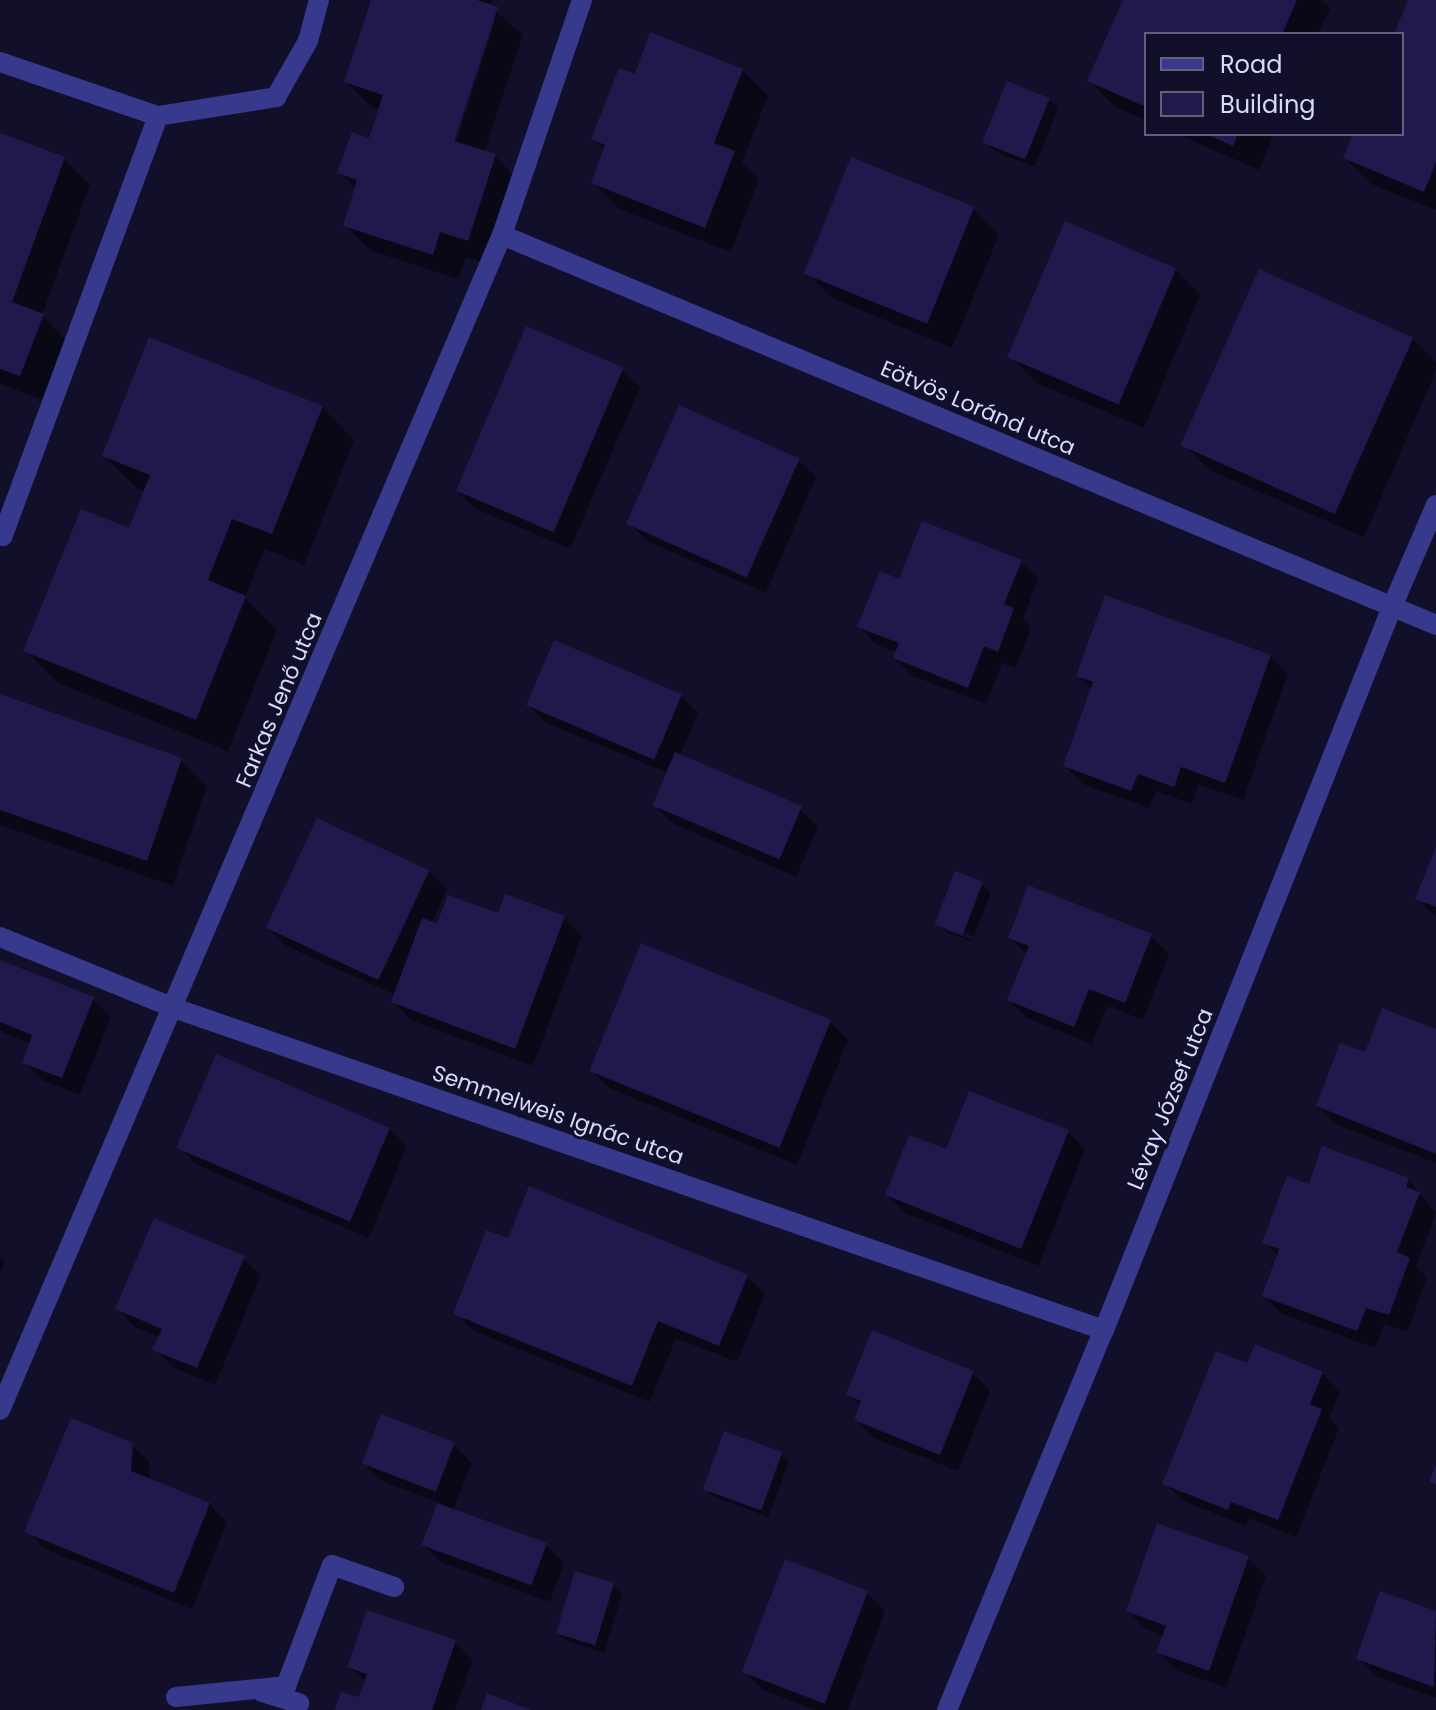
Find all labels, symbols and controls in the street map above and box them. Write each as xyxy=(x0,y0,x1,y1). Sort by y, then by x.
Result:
legend xyxy=(1144,32,1404,136)
text: Road xyxy=(1220,48,1282,81)
text: Building xyxy=(1220,88,1316,121)
street label: Eötvös Loránd utca xyxy=(877,355,1079,461)
street label: Farkas Jenő utca xyxy=(230,609,328,791)
street label: Lévay József utca xyxy=(1122,1005,1218,1193)
street label: Semmelweis Ignác utca xyxy=(429,1060,687,1170)

